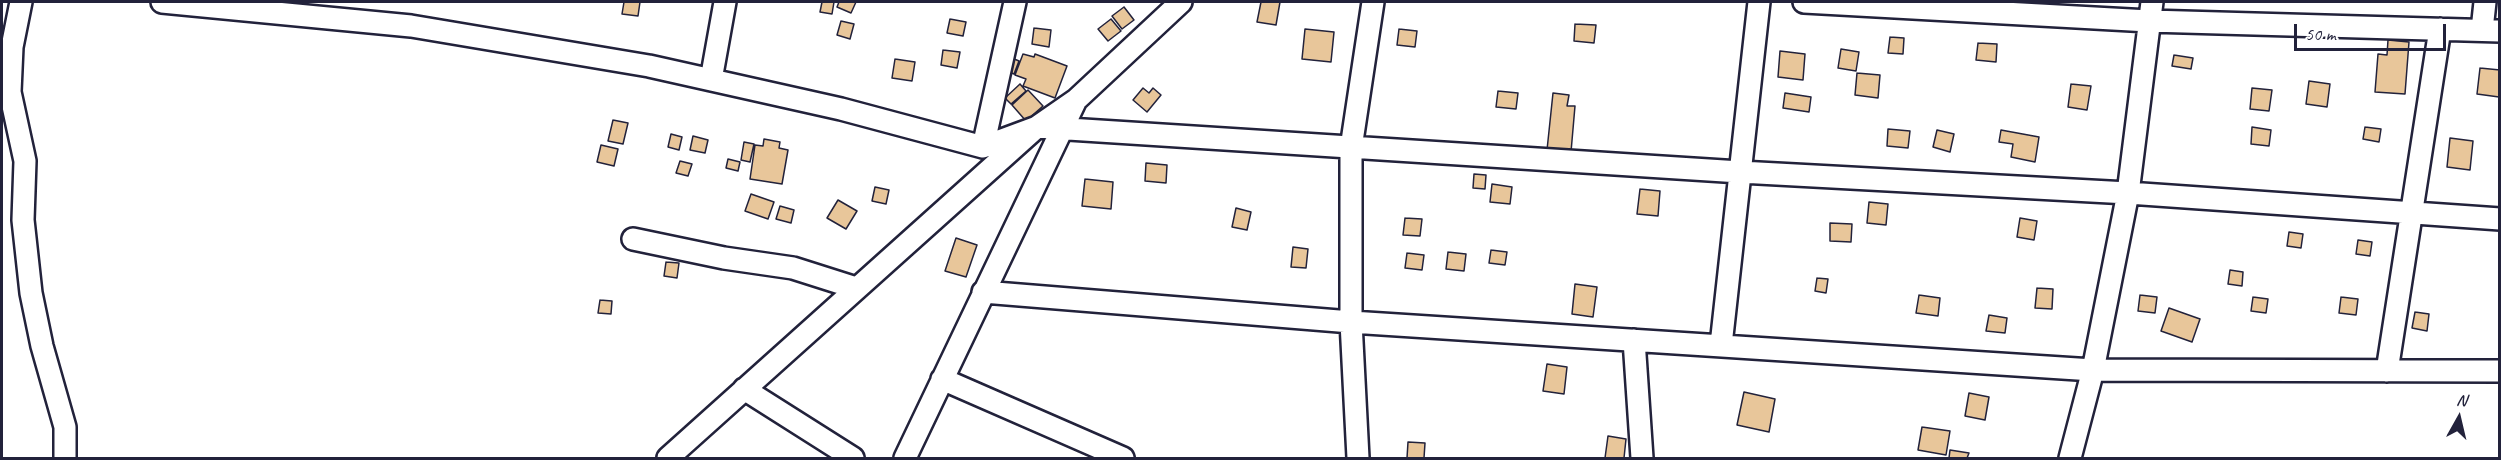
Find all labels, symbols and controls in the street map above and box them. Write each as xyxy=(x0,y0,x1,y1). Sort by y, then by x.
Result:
scale bar xyxy=(2297,12,2448,50)
text: 50 m xyxy=(2305,23,2336,45)
north arrow xyxy=(2429,388,2489,448)
text: N xyxy=(2455,390,2468,411)

